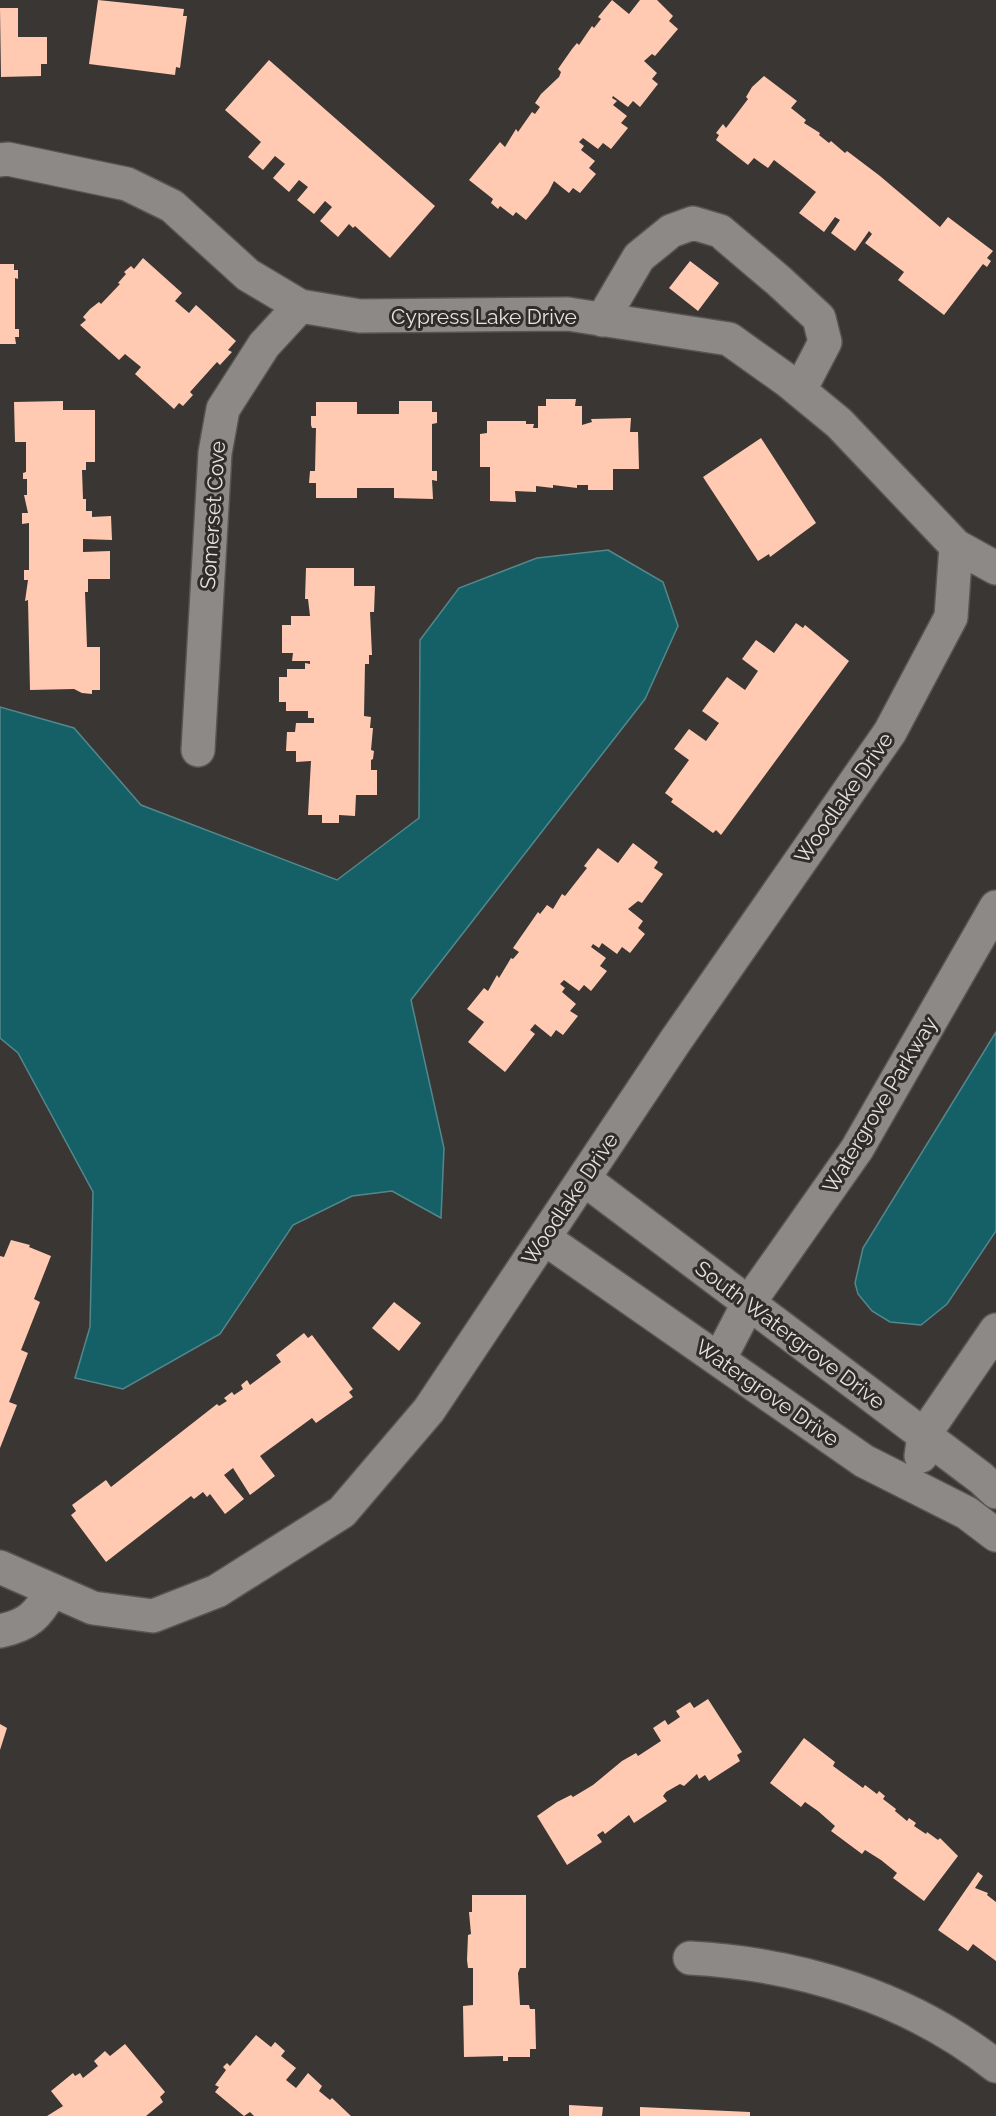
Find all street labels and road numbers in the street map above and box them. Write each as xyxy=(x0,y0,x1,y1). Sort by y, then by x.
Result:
street label: Cypress Lake Drive xyxy=(391,304,577,329)
street label: Somerset Cove xyxy=(195,440,230,590)
street label: Woodlake Drive xyxy=(789,727,898,868)
street label: Watergrove Parkway xyxy=(817,1012,942,1197)
street label: Woodlake Drive xyxy=(516,1128,623,1270)
street label: South Watergrove Drive xyxy=(690,1255,890,1415)
street label: Watergrove Drive xyxy=(690,1334,844,1452)

